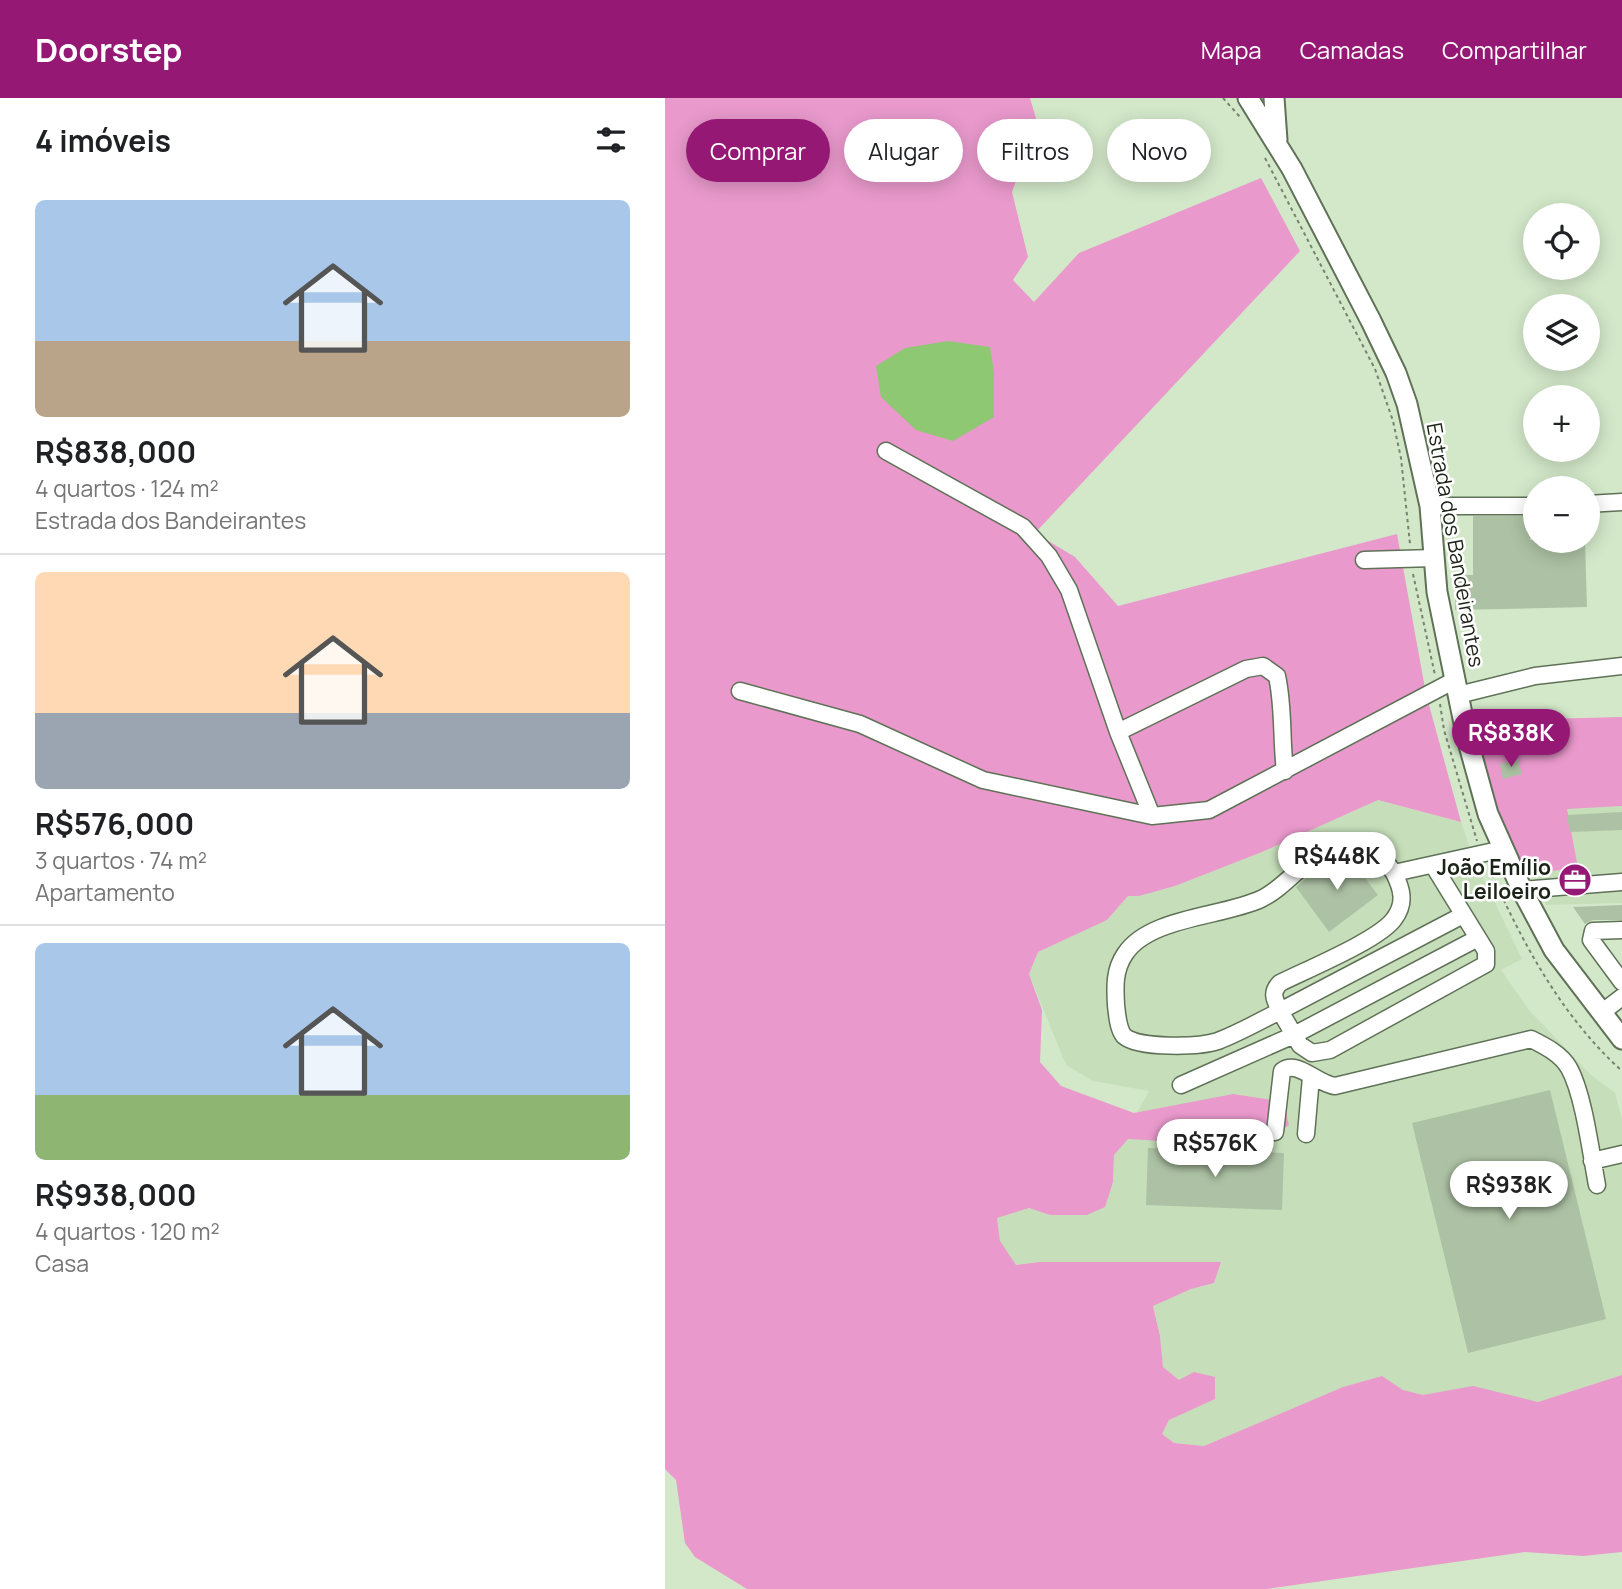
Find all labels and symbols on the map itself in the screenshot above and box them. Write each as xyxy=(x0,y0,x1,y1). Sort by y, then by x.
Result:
street label: Estrada dos Bandeirantes xyxy=(1421,420,1491,669)
pin: R$838K xyxy=(1454,710,1568,769)
pin: R$448K xyxy=(1280,832,1394,892)
place label: João Emílio Leiloeiro xyxy=(1436,853,1551,905)
office icon: João Emílio Leiloeiro xyxy=(1556,861,1594,899)
pin: R$576K xyxy=(1158,1119,1272,1179)
pin: R$938K xyxy=(1452,1162,1566,1221)

